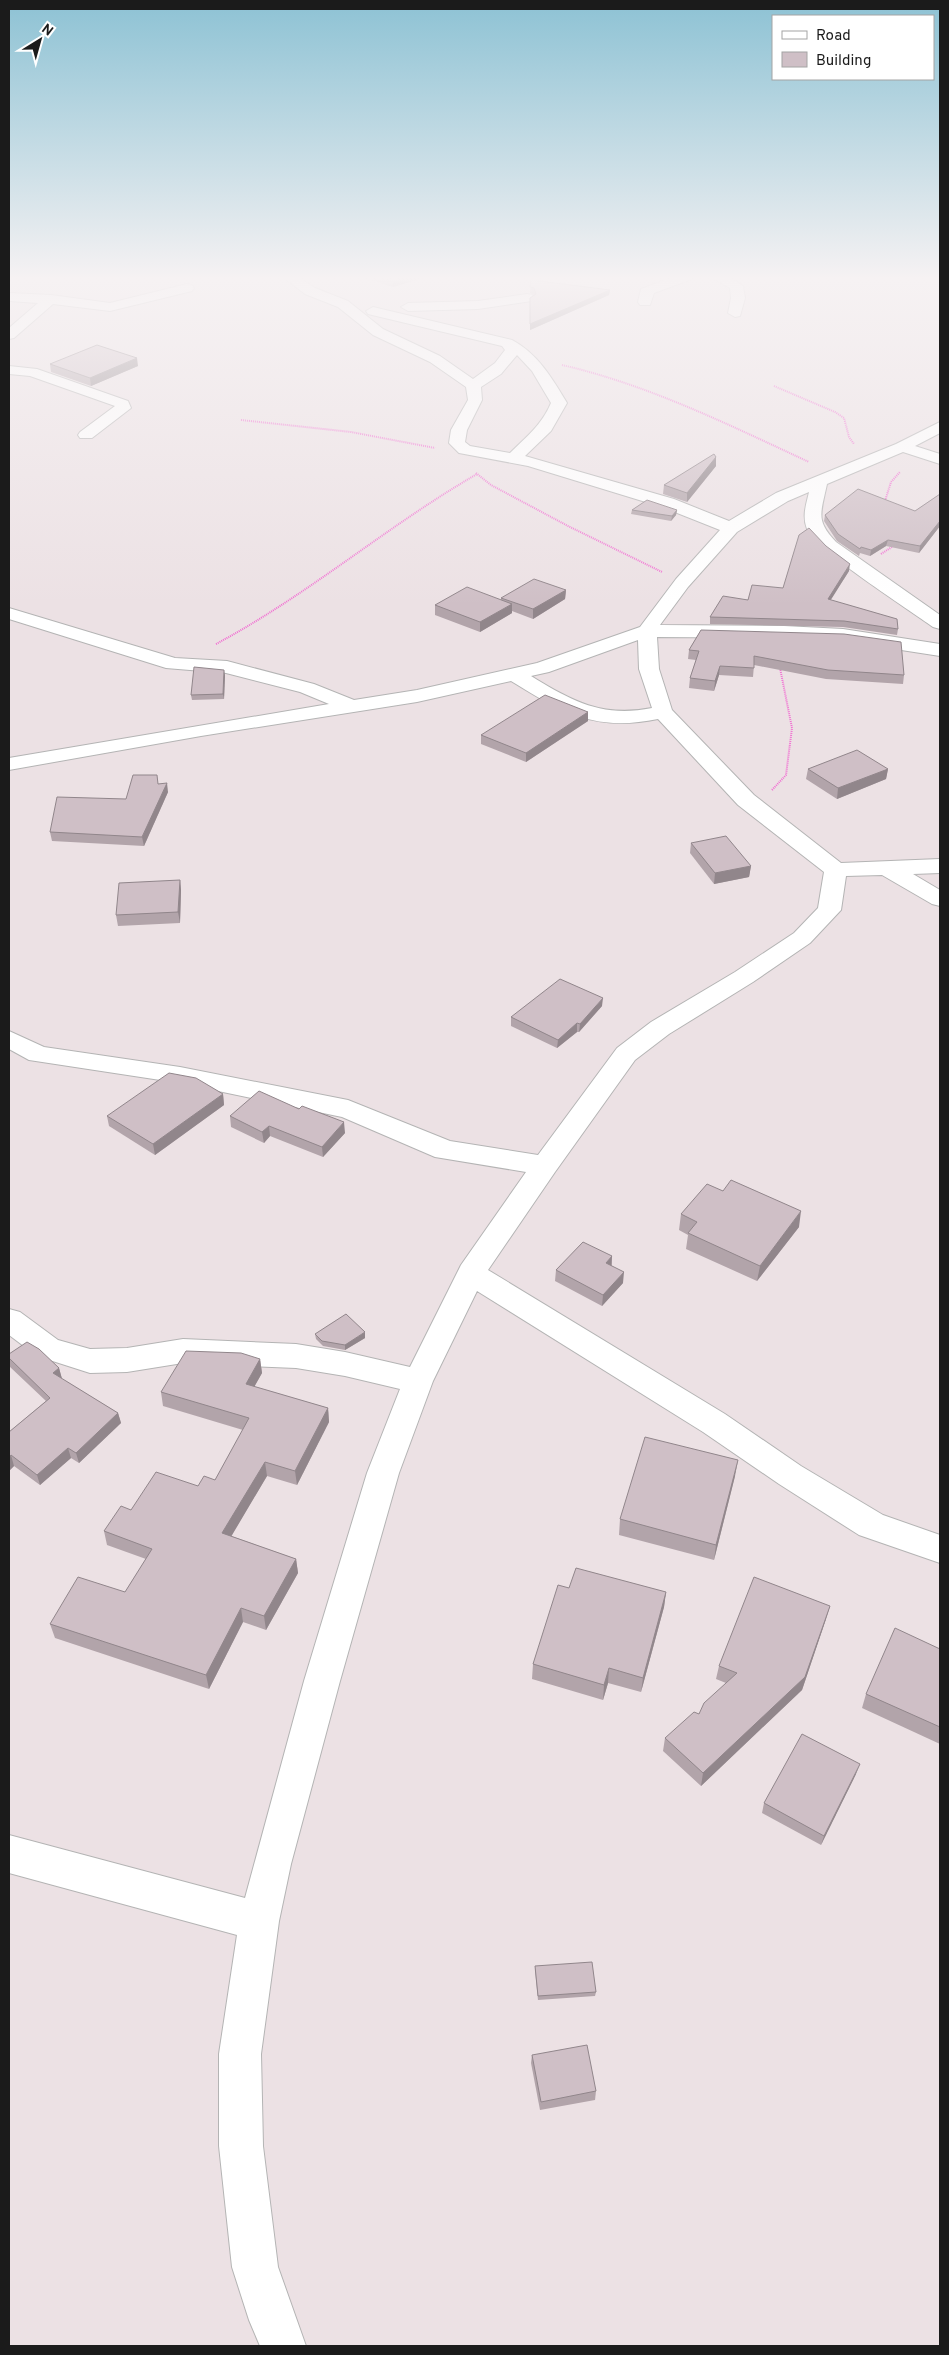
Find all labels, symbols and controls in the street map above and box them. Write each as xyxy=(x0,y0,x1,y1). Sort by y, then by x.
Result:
north arrow xyxy=(15,15,65,65)
legend xyxy=(772,15,934,80)
text: N xyxy=(38,21,56,41)
text: Road xyxy=(816,27,851,46)
text: Building xyxy=(816,52,871,71)

